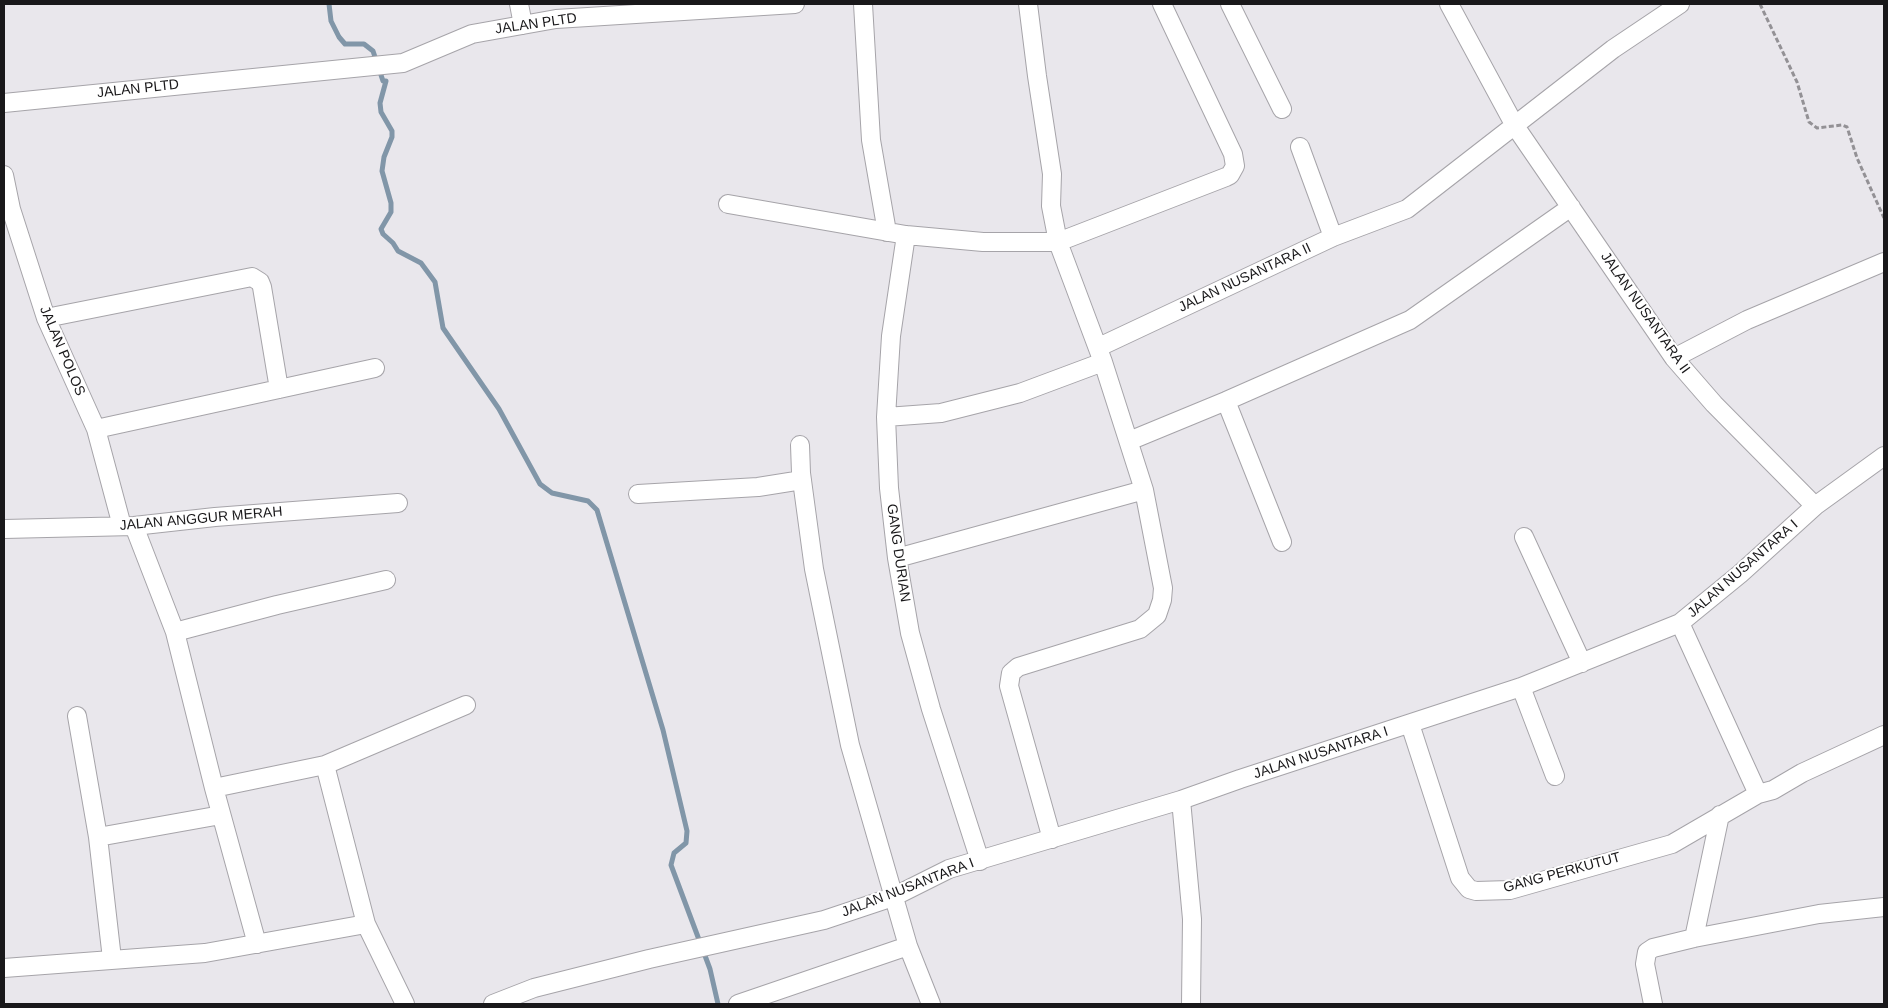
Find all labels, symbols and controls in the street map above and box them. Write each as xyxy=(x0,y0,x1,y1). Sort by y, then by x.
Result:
street label: JALAN PLTD xyxy=(494,10,578,38)
street label: JALAN PLTD xyxy=(96,76,180,102)
street label: JALAN NUSANTARA II xyxy=(1176,240,1314,316)
street label: JALAN NUSANTARA II xyxy=(1597,249,1693,377)
street label: JALAN POLOS xyxy=(36,304,88,398)
street label: GANG DURIAN xyxy=(883,503,913,603)
street label: JALAN ANGGUR MERAH xyxy=(119,504,283,534)
street label: JALAN NUSANTARA I xyxy=(1684,517,1802,621)
street label: JALAN NUSANTARA I xyxy=(1252,723,1390,783)
street label: GANG PERKUTUT xyxy=(1502,849,1622,897)
street label: JALAN NUSANTARA I xyxy=(839,855,977,921)

